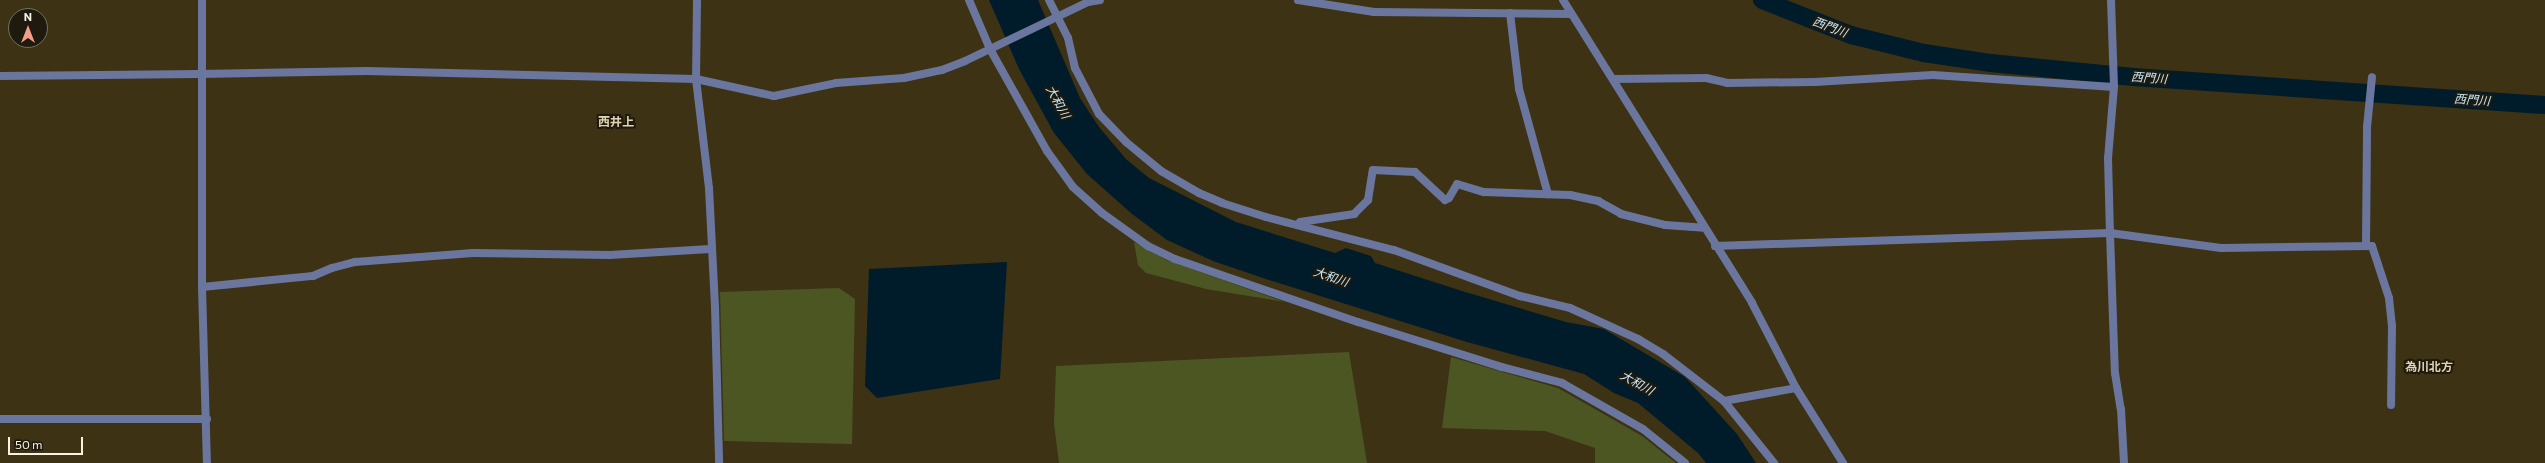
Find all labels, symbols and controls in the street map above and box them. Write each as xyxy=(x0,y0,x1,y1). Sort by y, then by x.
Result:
north arrow xyxy=(8,8,48,48)
text: N xyxy=(24,10,32,23)
water label: 西門川 xyxy=(1811,14,1849,40)
water label: 西門川 xyxy=(2131,70,2167,86)
water label: 大和川 xyxy=(1043,83,1073,121)
water label: 西門川 xyxy=(2454,92,2490,108)
district label: 西井上 xyxy=(598,115,634,129)
water label: 大和川 xyxy=(1312,264,1350,290)
district label: 為川北方 xyxy=(2405,360,2453,374)
water label: 大和川 xyxy=(1618,368,1656,398)
scale bar xyxy=(10,429,85,455)
text: 50 m xyxy=(15,437,43,451)

